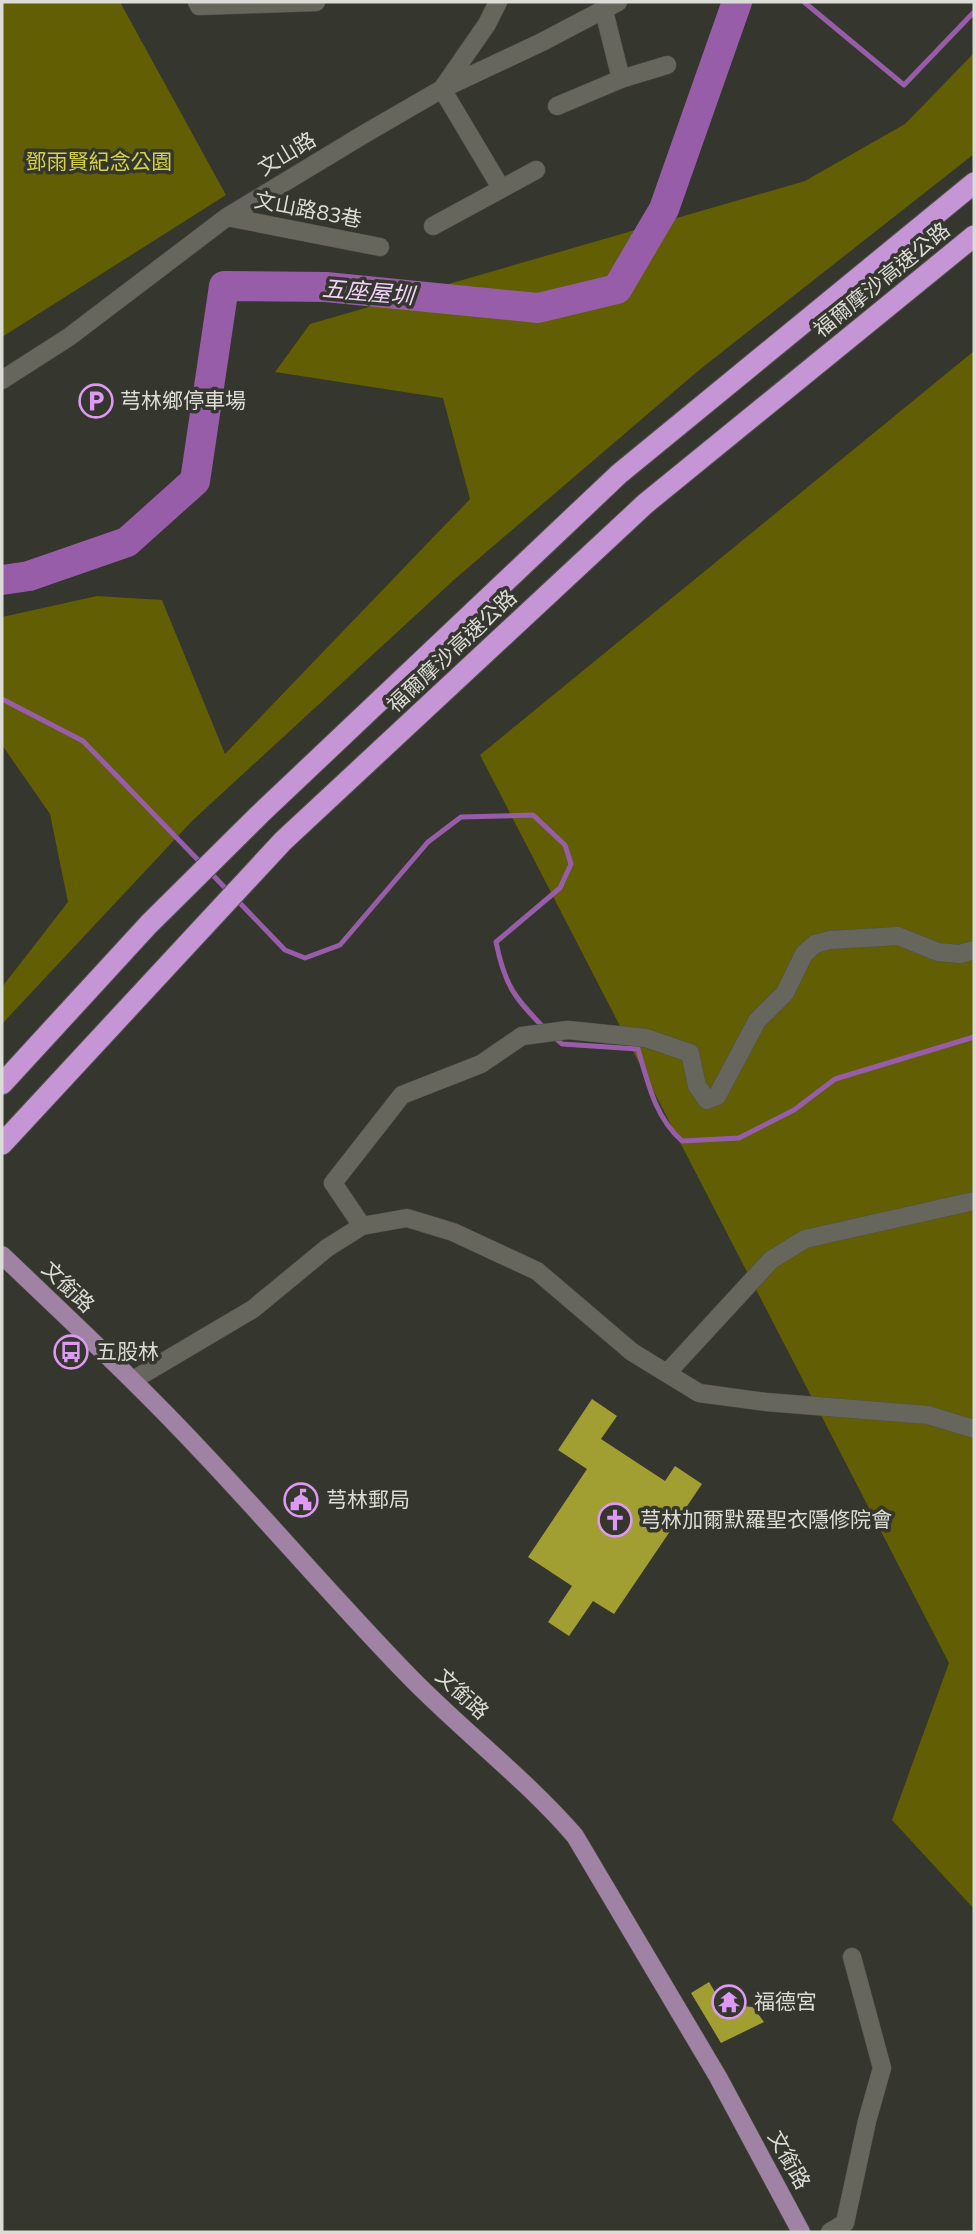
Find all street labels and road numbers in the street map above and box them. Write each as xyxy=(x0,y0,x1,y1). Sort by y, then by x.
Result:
street label: 文山路 xyxy=(253,126,320,180)
street label: 文山路83巷 xyxy=(253,186,364,231)
street label: 福爾摩沙高速公路 xyxy=(808,216,954,341)
street label: 福爾摩沙高速公路 xyxy=(381,583,521,716)
street label: 文銜路 xyxy=(38,1255,100,1317)
street label: 文銜路 xyxy=(431,1662,495,1724)
street label: 文銜路 xyxy=(764,2126,817,2193)

